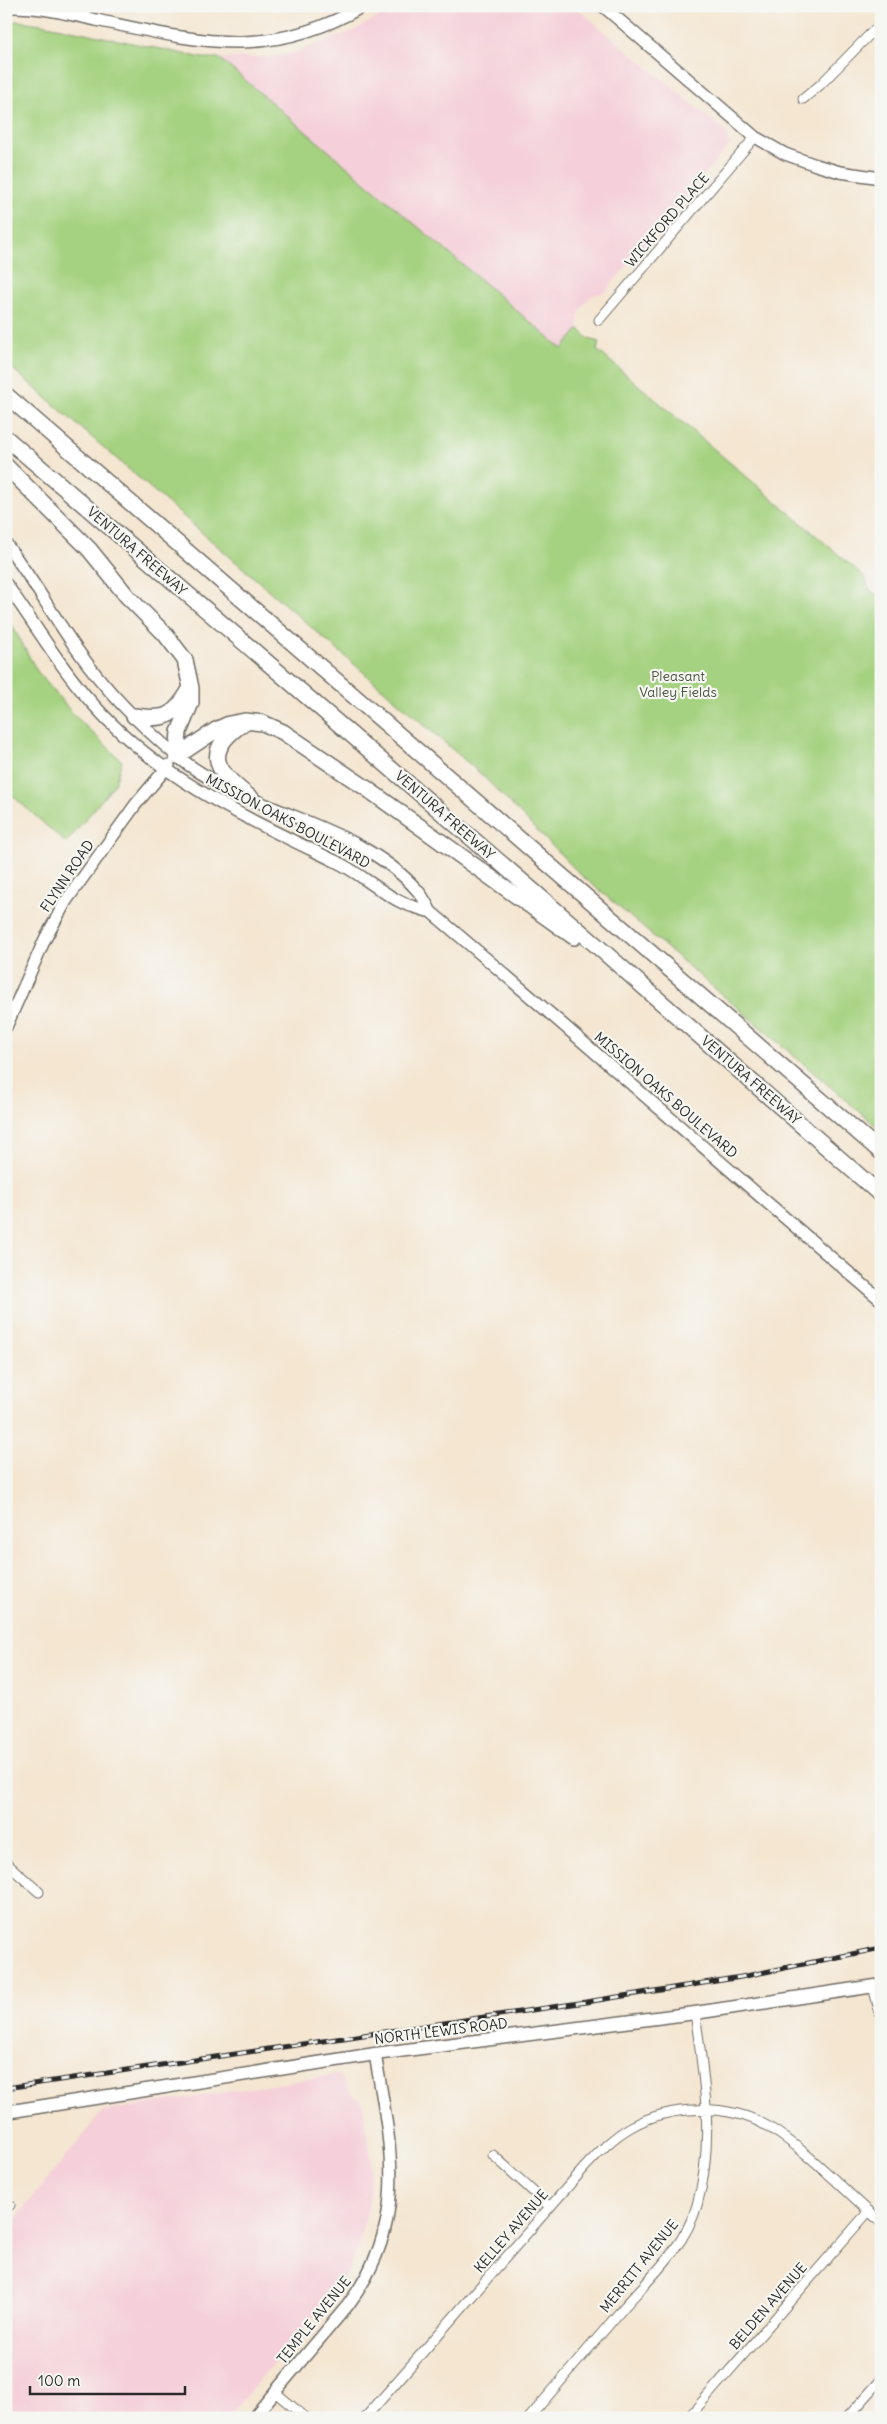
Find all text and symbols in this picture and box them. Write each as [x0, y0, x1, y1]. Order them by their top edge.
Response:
street label: WICKFORD PLACE [621, 169, 713, 271]
street label: VENTURA FREEWAY [83, 503, 191, 599]
park label: Pleasant Valley Fields [639, 667, 717, 701]
street label: VENTURA FREEWAY [391, 767, 499, 863]
street label: MISSION OAKS BOULEVARD [203, 770, 373, 872]
street label: FLYNN ROAD [36, 836, 98, 916]
street label: MISSION OAKS BOULEVARD [591, 1028, 741, 1162]
street label: VENTURA FREEWAY [697, 1032, 805, 1128]
street label: NORTH LEWIS ROAD [373, 2014, 509, 2048]
street label: KELLEY AVENUE [470, 2186, 552, 2276]
street label: MERRITT AVENUE [596, 2216, 682, 2316]
street label: BELDEN AVENUE [725, 2259, 811, 2353]
street label: TEMPLE AVENUE [273, 2273, 355, 2367]
scale bar [30, 2364, 185, 2396]
text: 100 m [38, 2371, 80, 2390]

